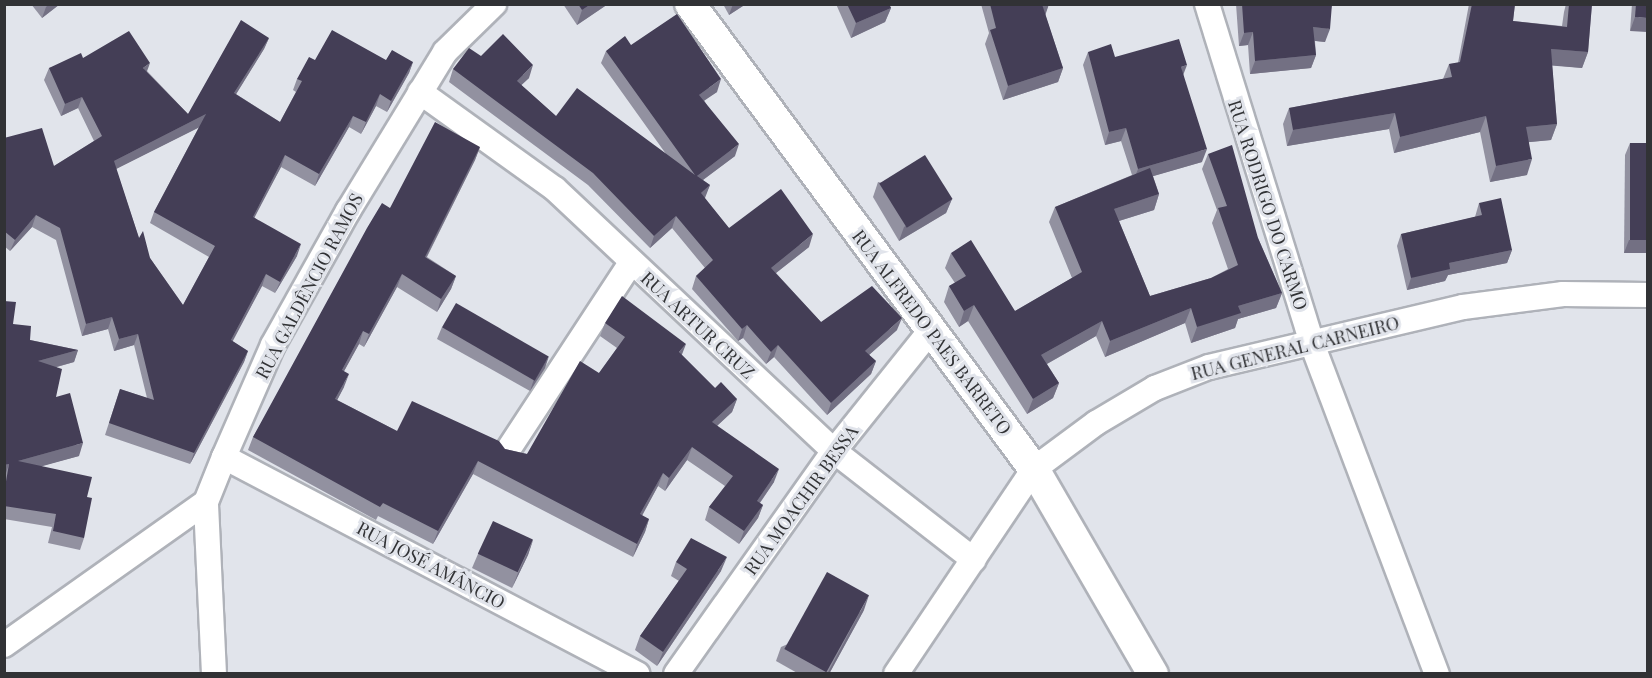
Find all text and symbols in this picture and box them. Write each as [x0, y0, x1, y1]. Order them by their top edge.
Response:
street label: RUA RODRIGO DO CARMO [1224, 97, 1312, 313]
street label: RUA GALDÊNCIO RAMOS [251, 189, 367, 383]
street label: RUA ALFREDO PAES BARRETO [848, 225, 1016, 439]
street label: RUA ARTUR CRUZ [636, 267, 760, 383]
street label: RUA GENERAL CARNEIRO [1189, 312, 1401, 384]
street label: RUA MOACHIR BESSA [739, 421, 863, 579]
street label: RUA JOSÉ AMÂNCIO [353, 517, 509, 613]

